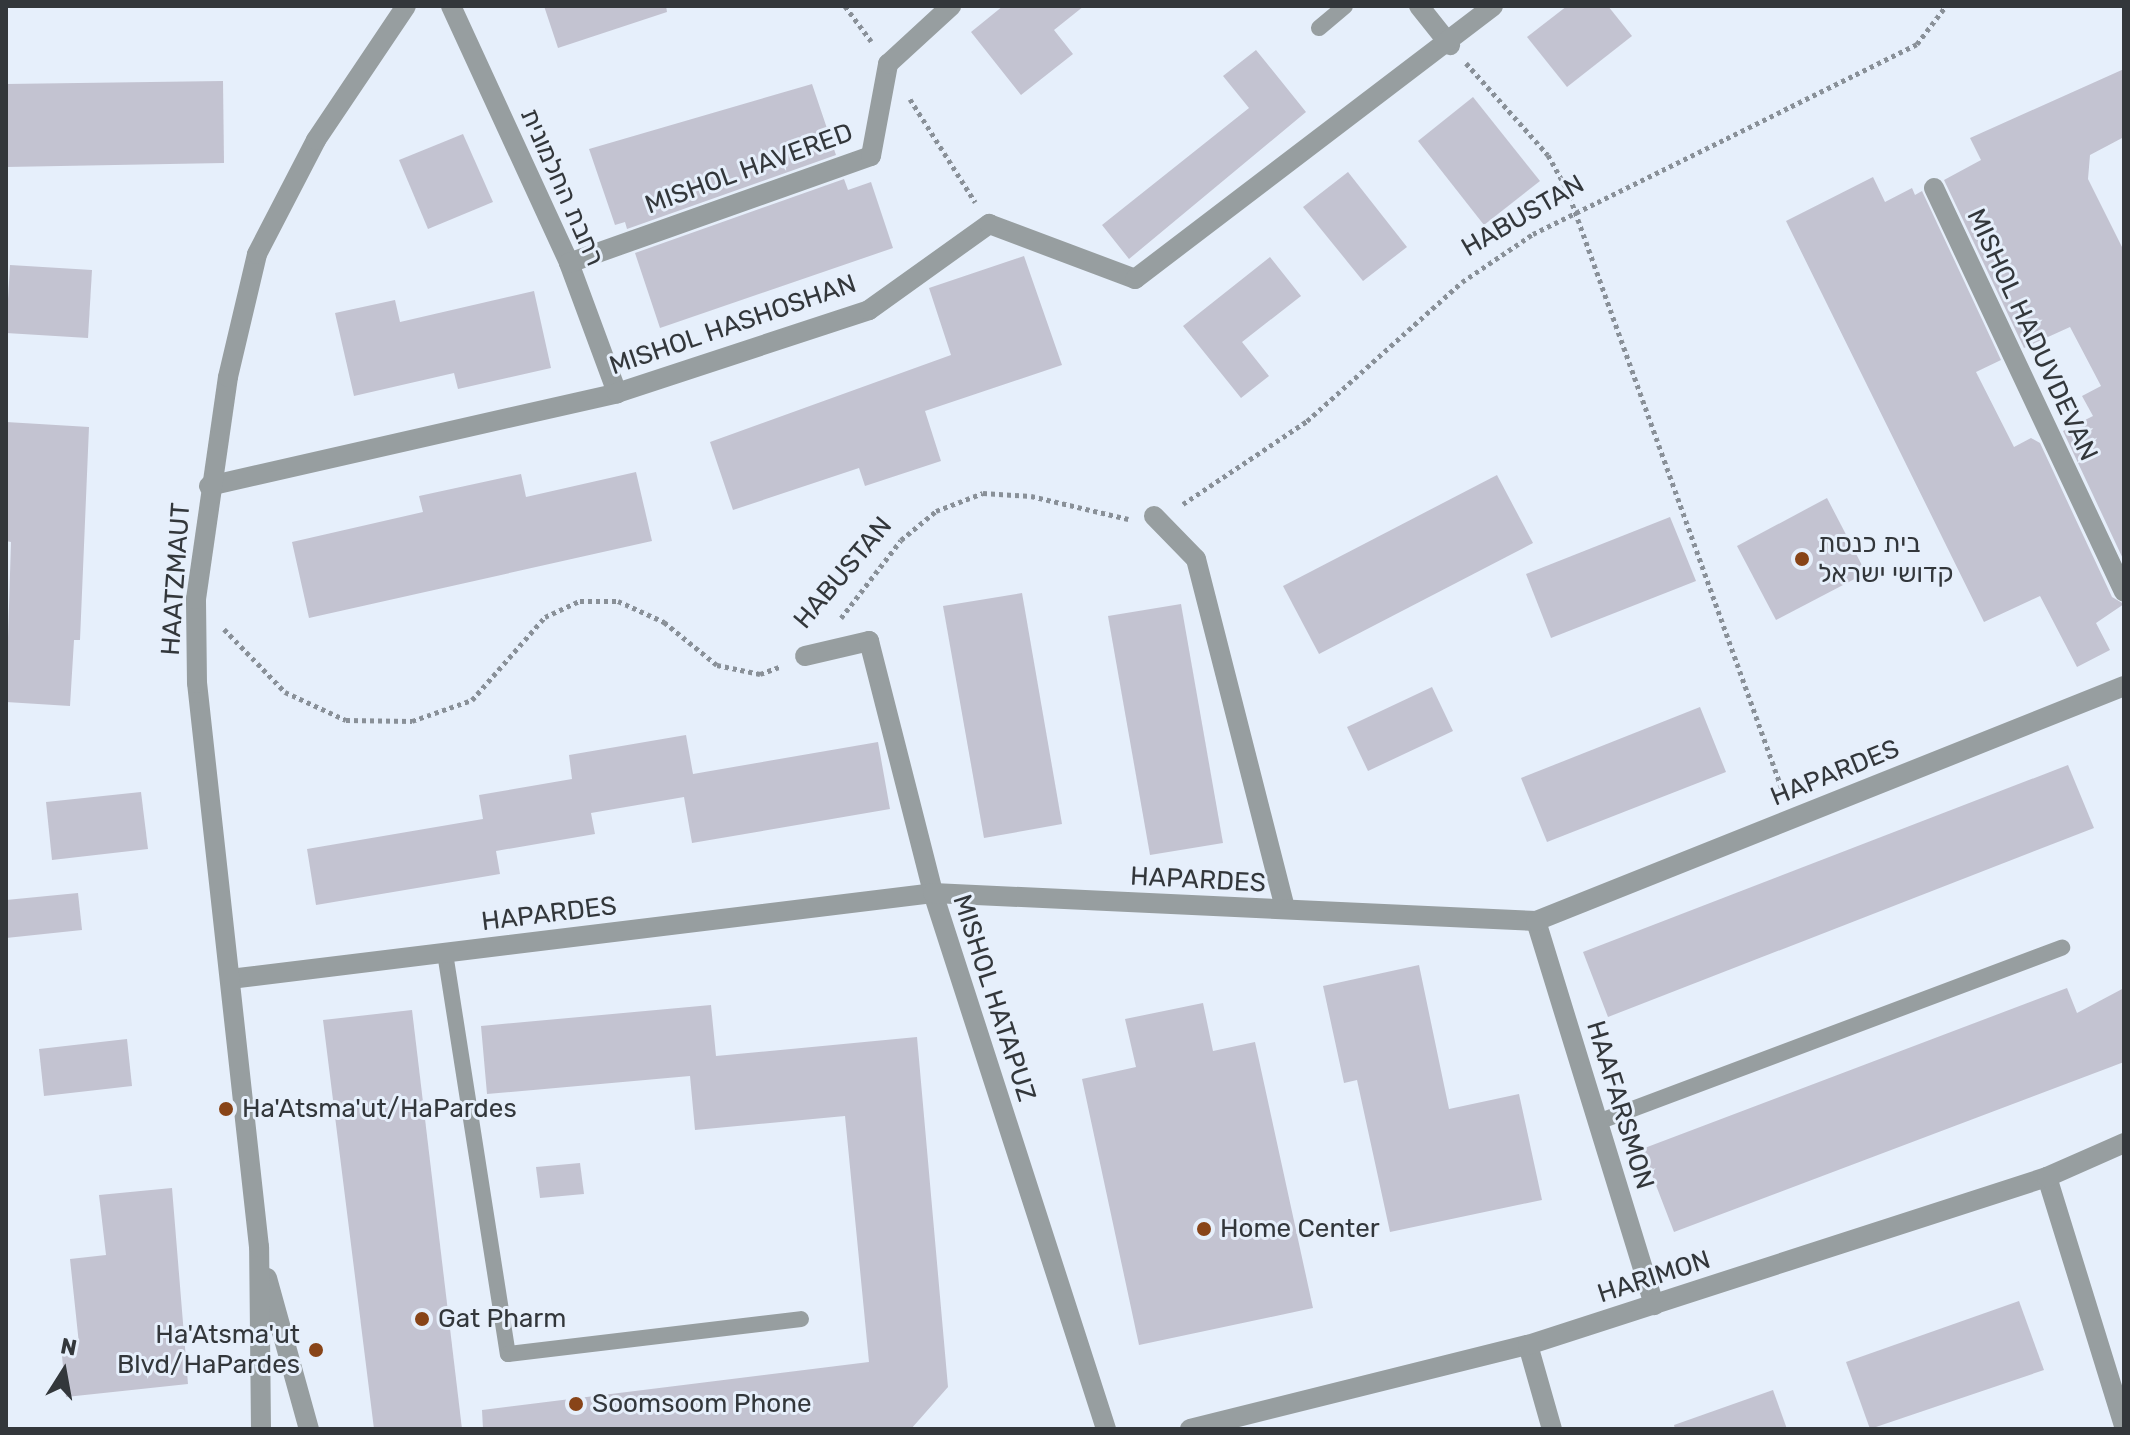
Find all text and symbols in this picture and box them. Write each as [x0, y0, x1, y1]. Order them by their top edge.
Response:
street label: רחבת החלמונית [513, 103, 611, 271]
street label: MISHOL HAVERED [641, 117, 857, 221]
street label: HABUSTAN [1456, 168, 1590, 264]
street label: MISHOL HADUVDEVAN [1960, 204, 2104, 466]
street label: MISHOL HASHOSHAN [605, 268, 861, 382]
street label: HAATZMAUT [155, 502, 197, 656]
street label: HABUSTAN [787, 511, 899, 635]
place label: בית כנסת קדושי ישראל [1818, 528, 1954, 590]
marker: בית כנסת קדושי ישראל [1793, 550, 1811, 568]
street label: HAPARDES [1766, 733, 1904, 813]
street label: HAPARDES [1129, 861, 1267, 899]
street label: HAPARDES [480, 890, 618, 938]
street label: MISHOL HATAPUZ [946, 890, 1042, 1106]
street label: HAAFARSMON [1580, 1017, 1660, 1193]
place label: Ha'Atsma'ut/HaPardes [242, 1093, 517, 1125]
marker: Ha'Atsma'ut/HaPardes [217, 1100, 235, 1118]
place label: Home Center [1220, 1213, 1380, 1245]
marker: Home Center [1195, 1220, 1213, 1238]
street label: HARIMON [1594, 1244, 1714, 1310]
place label: Gat Pharm [438, 1303, 566, 1335]
marker: Gat Pharm [413, 1310, 431, 1328]
place label: Ha'Atsma'ut Blvd/HaPardes [117, 1319, 300, 1380]
north arrow [24, 1331, 104, 1411]
text: N [58, 1332, 79, 1362]
marker: Ha'Atsma'ut Blvd/HaPardes [307, 1341, 325, 1359]
place label: Soomsoom Phone [592, 1388, 811, 1420]
marker: Soomsoom Phone [567, 1395, 585, 1413]

